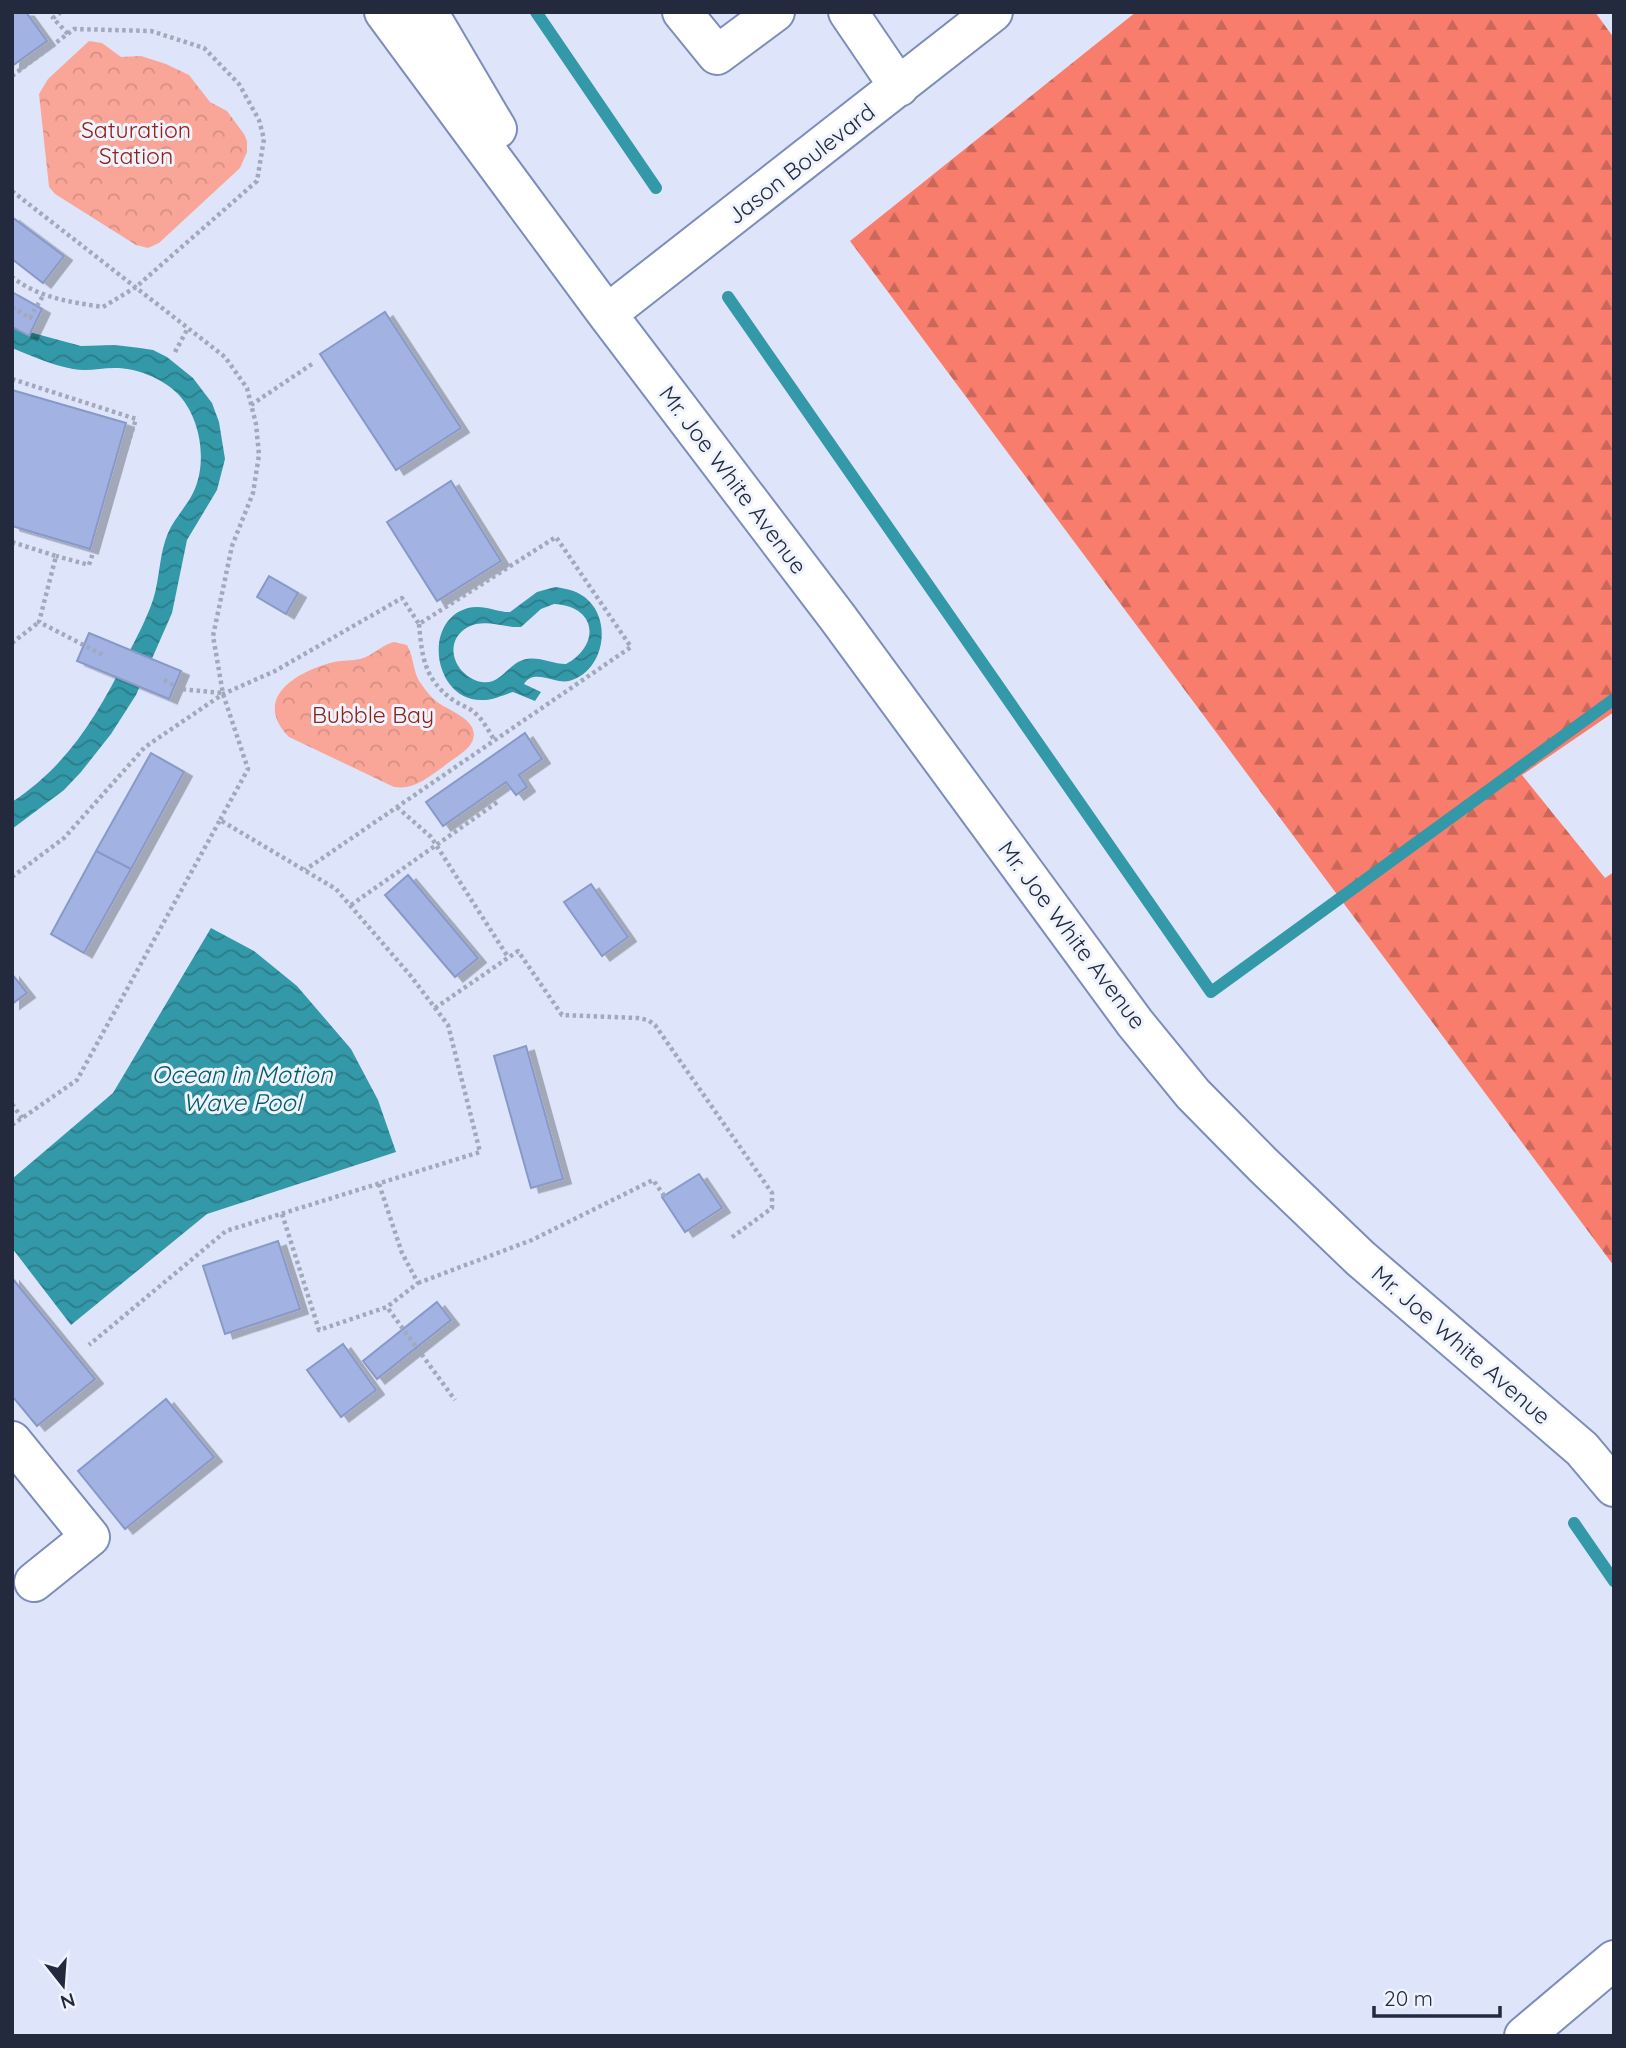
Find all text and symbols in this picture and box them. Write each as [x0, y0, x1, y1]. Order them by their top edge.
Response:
street label: Jason Boulevard [721, 97, 880, 230]
park label: Saturation Station [81, 115, 191, 170]
street label: Mr. Joe White Avenue [653, 380, 814, 579]
park label: Bubble Bay [312, 700, 434, 729]
street label: Mr. Joe White Avenue [992, 835, 1153, 1034]
water label: Ocean in Motion Wave Pool [151, 1059, 334, 1117]
street label: Mr. Joe White Avenue [1366, 1259, 1557, 1430]
north arrow [28, 1950, 98, 2020]
scale bar [1374, 1974, 1500, 2018]
text: 20 m [1384, 1985, 1433, 2011]
text: N [58, 1988, 78, 2015]

